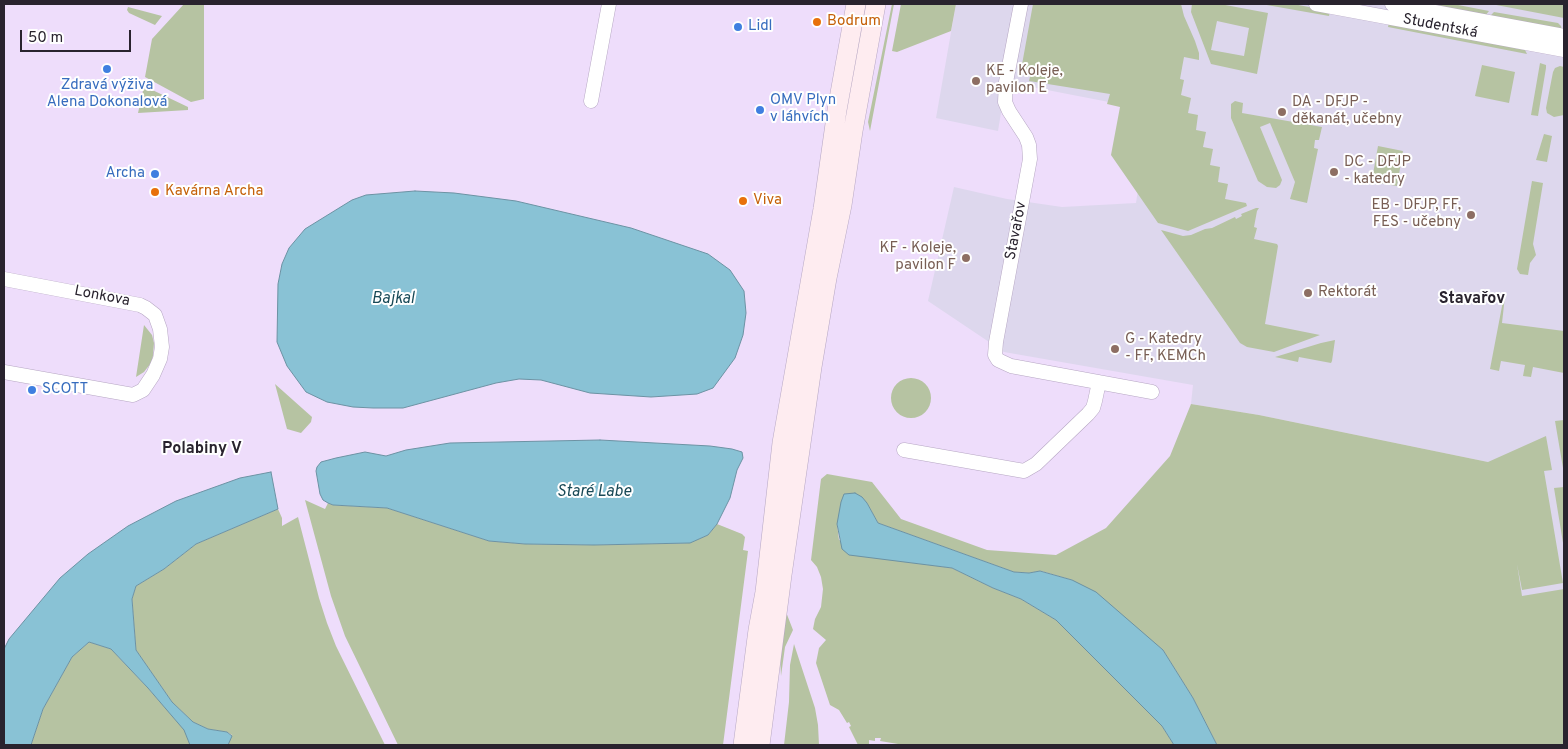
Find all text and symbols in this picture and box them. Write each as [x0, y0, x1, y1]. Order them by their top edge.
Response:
street label: Studentská [1401, 11, 1479, 43]
place label: Bodrum [827, 13, 881, 31]
marker: Bodrum [811, 16, 823, 28]
place label: Lidl [748, 18, 773, 36]
scale bar [22, 20, 134, 52]
marker: Lidl [732, 21, 744, 33]
text: 50 m [28, 29, 63, 48]
marker: Zdravá výživa Alena Dokonalová [101, 63, 113, 75]
place label: KE - Koleje, pavilon E [986, 63, 1063, 98]
marker: KE - Koleje, pavilon E [970, 75, 982, 87]
place label: Zdravá výživa Alena Dokonalová [47, 77, 167, 112]
place label: OMV Plyn v láhvích [770, 92, 836, 127]
place label: DA - DFJP - děkanát, učebny [1292, 94, 1402, 129]
marker: OMV Plyn v láhvích [754, 104, 766, 116]
marker: DA - DFJP - děkanát, učebny [1276, 106, 1288, 118]
place label: DC - DFJP - katedry [1344, 154, 1411, 189]
place label: Archa [105, 165, 145, 183]
marker: DC - DFJP - katedry [1328, 166, 1340, 178]
marker: Archa [149, 168, 161, 180]
place label: Kavárna Archa [165, 183, 263, 201]
marker: Kavárna Archa [149, 186, 161, 198]
place label: Viva [753, 192, 782, 210]
marker: Viva [737, 195, 749, 207]
place label: EB - DFJP, FF, FES - učebny [1371, 197, 1461, 232]
street label: Stavařov [1003, 200, 1031, 262]
marker: EB - DFJP, FF, FES - učebny [1465, 209, 1477, 221]
place label: KF - Koleje, pavilon F [880, 240, 956, 275]
marker: KF - Koleje, pavilon F [960, 252, 972, 264]
street label: Lonkova [73, 283, 131, 311]
place label: Rektorát [1318, 284, 1377, 302]
marker: Rektorát [1302, 287, 1314, 299]
water label: Bajkal [372, 290, 414, 310]
district label: Stavařov [1439, 290, 1505, 310]
place label: G - Katedry - FF, KEMCh [1125, 331, 1206, 366]
marker: G - Katedry - FF, KEMCh [1109, 343, 1121, 355]
place label: SCOTT [42, 381, 88, 399]
marker: SCOTT [26, 384, 38, 396]
district label: Polabiny V [162, 440, 242, 460]
water label: Staré Labe [557, 483, 631, 503]

